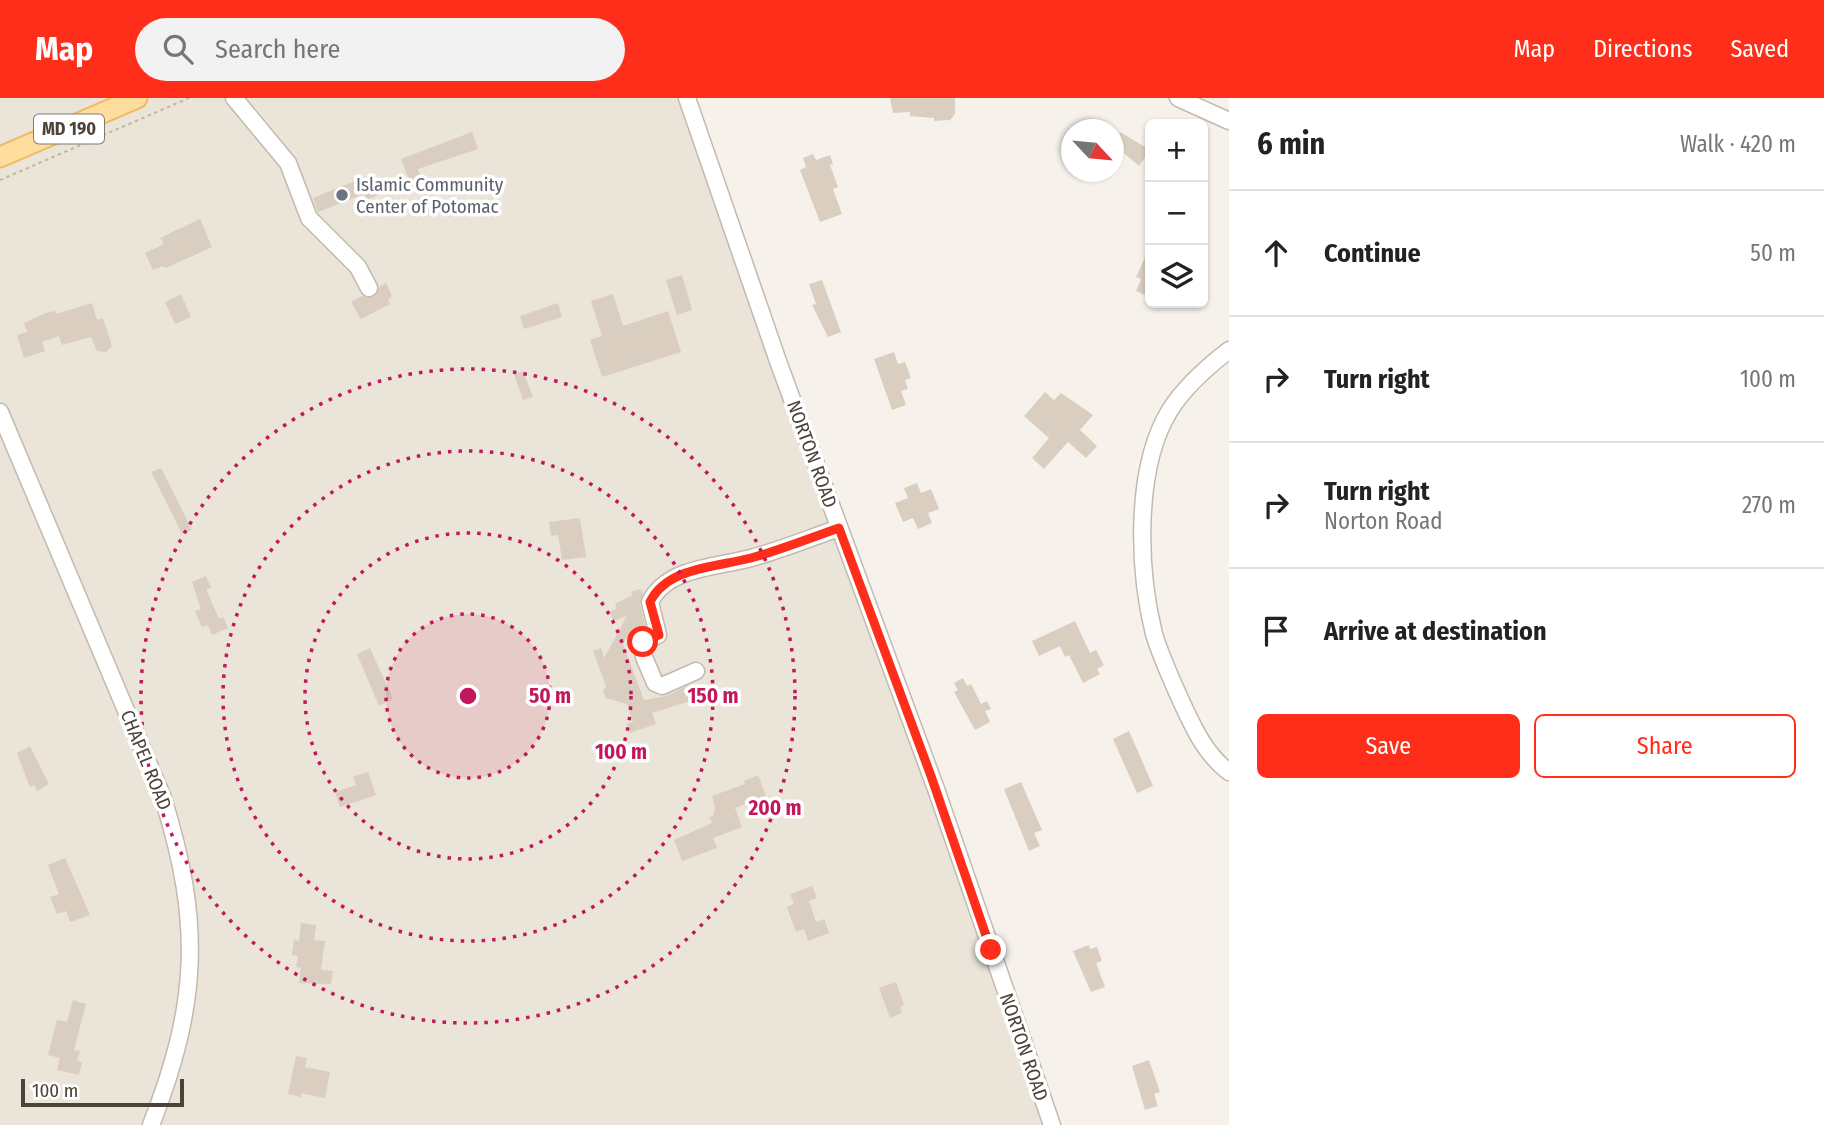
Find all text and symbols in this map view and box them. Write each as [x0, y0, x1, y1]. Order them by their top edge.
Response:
search box [135, 18, 625, 81]
text: Map [35, 29, 93, 69]
icon: search [159, 30, 197, 68]
text: Search here [215, 34, 340, 65]
text: Map [1514, 35, 1555, 63]
text: Directions [1593, 35, 1692, 63]
text: Saved [1730, 35, 1789, 63]
road number: MD 190 [34, 114, 104, 144]
north arrow [1061, 119, 1124, 182]
map controls [1145, 119, 1208, 308]
button: + [1145, 119, 1208, 182]
text: 6 min [1257, 126, 1325, 162]
text: Walk · 420 m [1680, 130, 1796, 158]
place label: Islamic Community Center of Potomac [356, 173, 504, 218]
button: − [1145, 182, 1208, 245]
marker: Islamic Community Center of Potomac [334, 187, 350, 203]
icon: ahead [1257, 234, 1295, 272]
text: Continue [1324, 238, 1421, 269]
text: 50 m [1750, 239, 1796, 267]
button: layers [1145, 245, 1208, 308]
icon: right [1257, 360, 1295, 398]
text: Turn right [1324, 364, 1430, 395]
text: 100 m [1740, 365, 1796, 393]
street label: NORTON ROAD [782, 397, 842, 511]
text: Turn right [1324, 476, 1430, 507]
icon: right [1257, 486, 1295, 524]
text: 270 m [1742, 491, 1796, 519]
text: Norton Road [1324, 507, 1443, 535]
icon: arrive [1257, 612, 1295, 650]
text: Arrive at destination [1324, 616, 1547, 647]
route start [627, 626, 658, 657]
text: 50 m [529, 683, 571, 709]
text: 150 m [687, 683, 739, 709]
centre of rings [456, 684, 480, 708]
street label: CHAPEL ROAD [116, 707, 176, 813]
button: Save [1257, 714, 1520, 778]
button: Share [1534, 714, 1796, 778]
text: 100 m [595, 739, 647, 765]
text: 200 m [747, 795, 802, 821]
route end [975, 934, 1006, 965]
street label: NORTON ROAD [995, 990, 1053, 1104]
scale bar [21, 1076, 184, 1108]
text: 100 m [32, 1079, 78, 1102]

